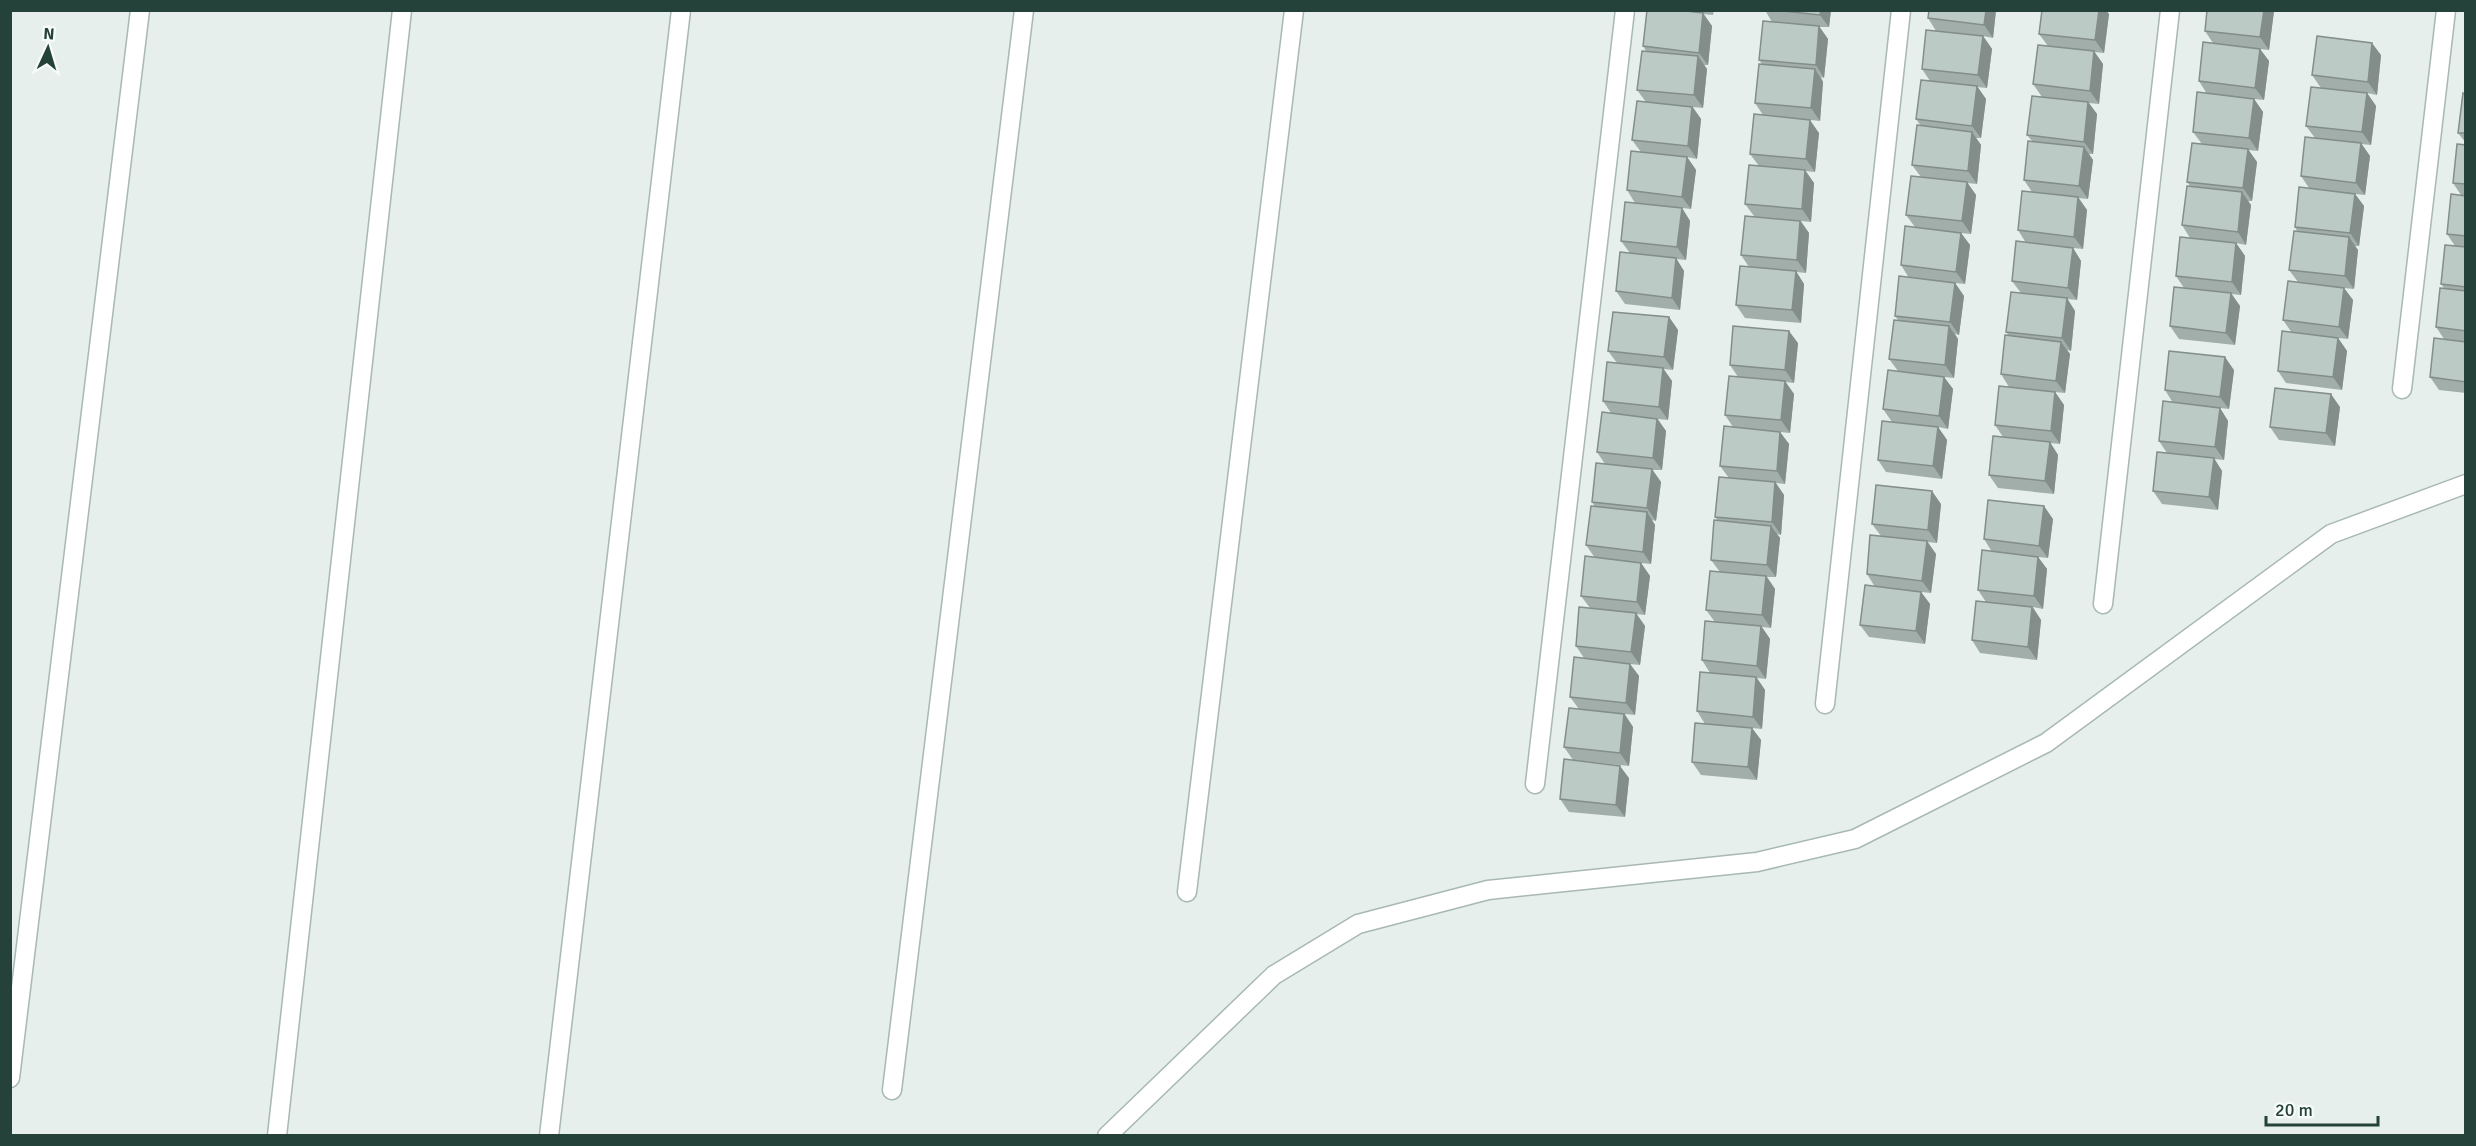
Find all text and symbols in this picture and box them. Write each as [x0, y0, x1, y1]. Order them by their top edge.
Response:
north arrow [18, 18, 78, 78]
text: N [43, 24, 55, 44]
scale bar [2266, 1089, 2378, 1127]
text: 20 m [2275, 1099, 2313, 1121]

